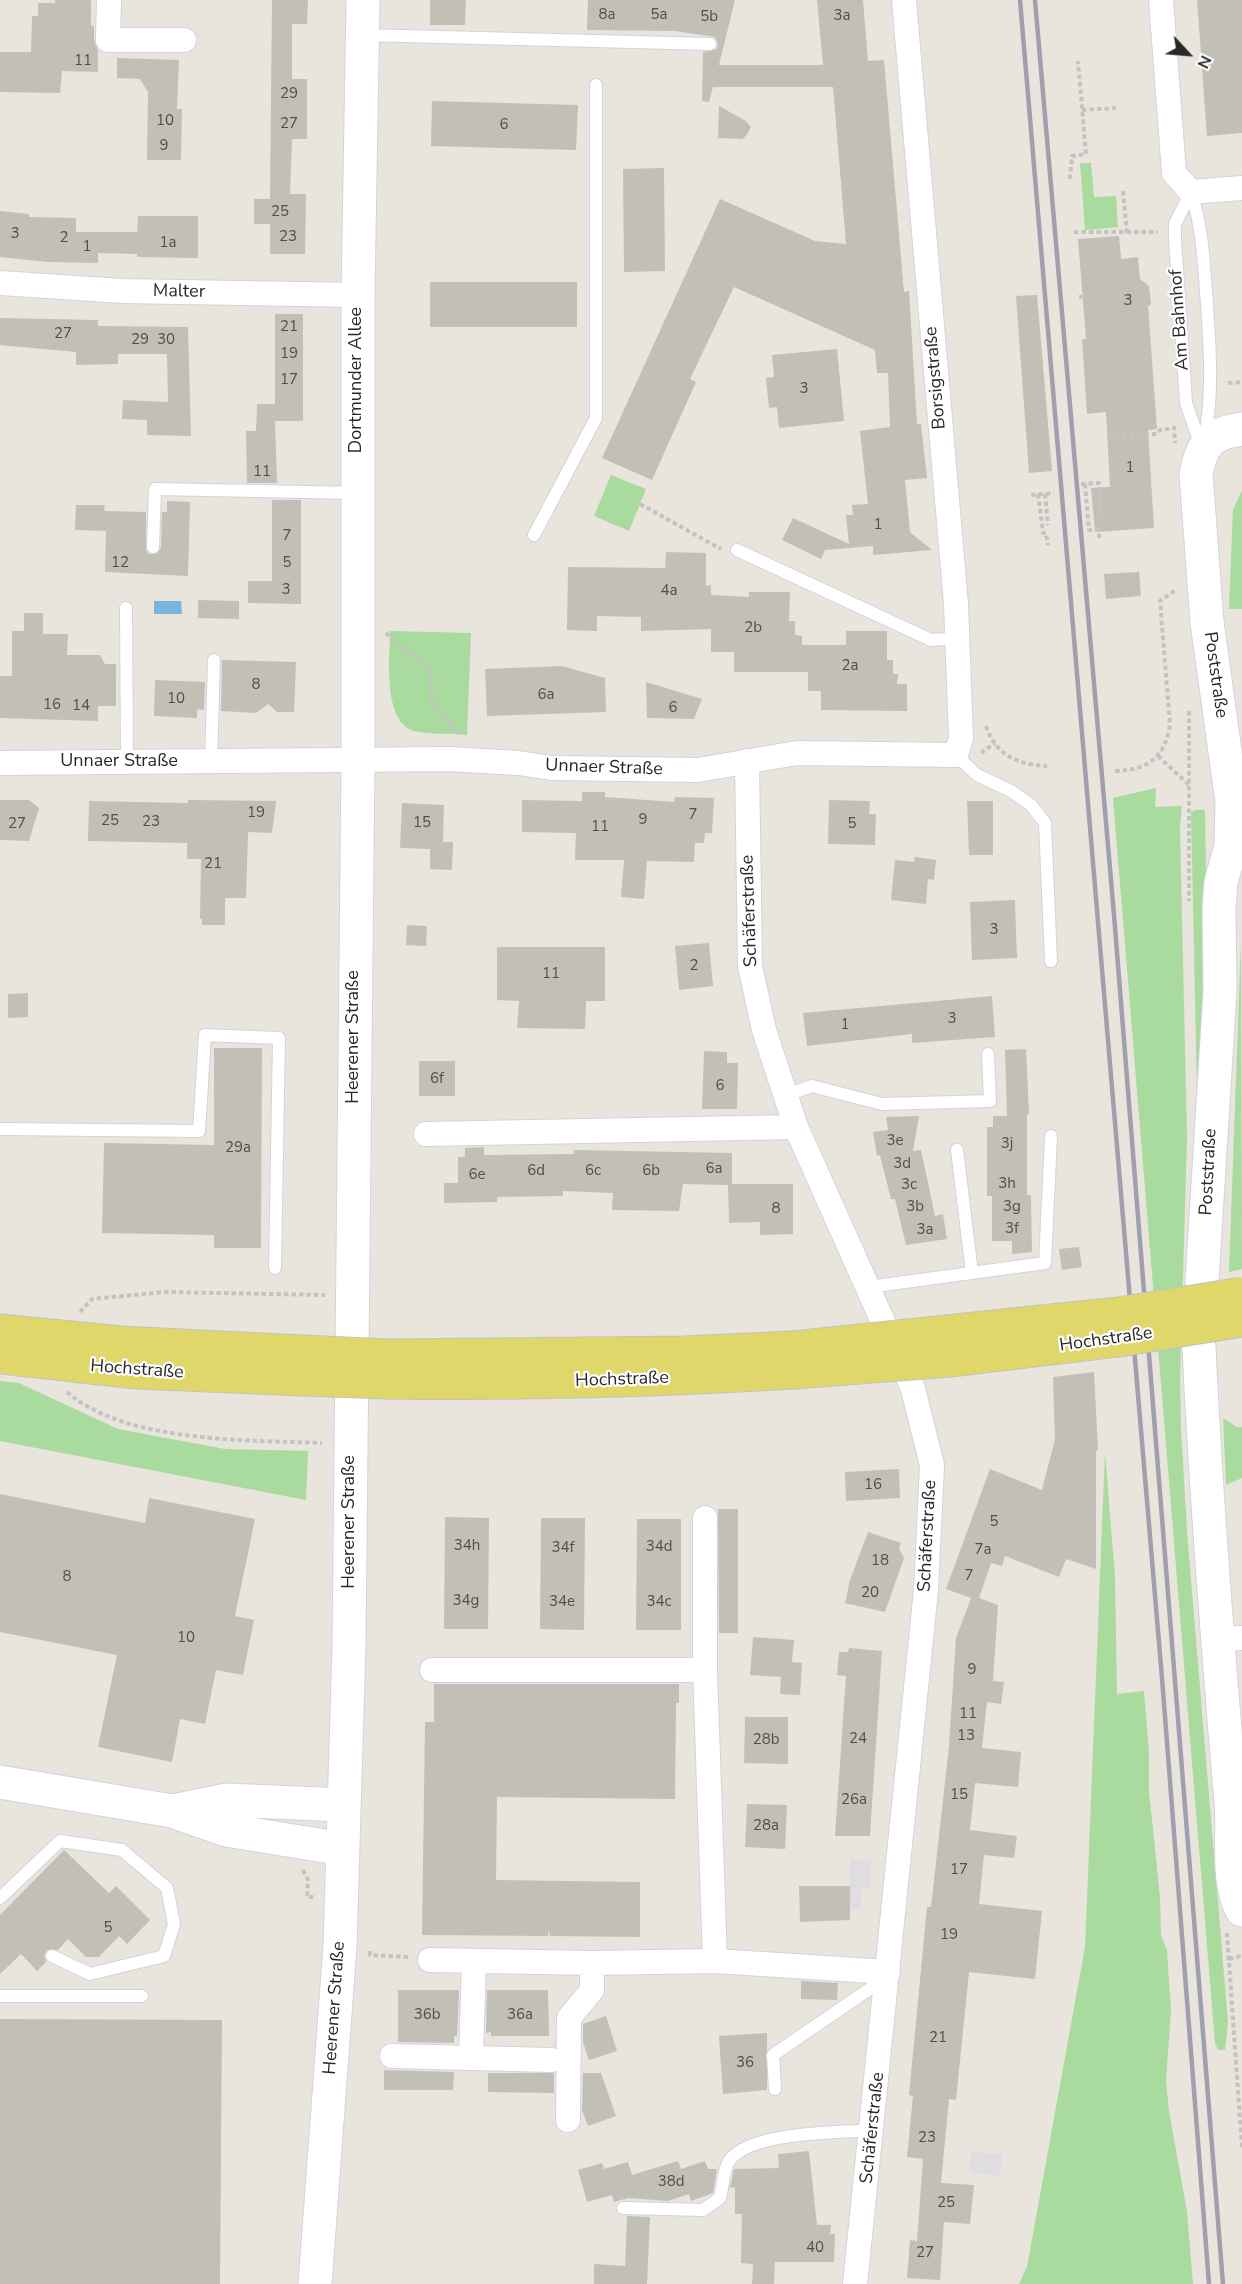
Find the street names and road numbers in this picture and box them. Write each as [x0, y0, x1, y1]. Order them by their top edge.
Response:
street label: Am Bahnhof [1166, 269, 1194, 371]
street label: Malter [153, 281, 205, 303]
street label: Dortmunder Allee [346, 307, 368, 453]
street label: Borsigstraße [921, 326, 951, 430]
street label: Poststraße [1198, 630, 1232, 720]
street label: Unnaer Straße [60, 751, 178, 773]
street label: Unnaer Straße [545, 755, 663, 781]
street label: Schäferstraße [737, 855, 763, 967]
street label: Heerener Straße [343, 970, 365, 1104]
street label: Poststraße [1196, 1128, 1222, 1216]
street label: Hochstraße [1058, 1323, 1154, 1357]
street label: Hochstraße [90, 1356, 184, 1384]
street label: Hochstraße [575, 1368, 669, 1392]
street label: Heerener Straße [339, 1455, 361, 1589]
street label: Schäferstraße [914, 1479, 942, 1593]
street label: Heerener Straße [320, 1941, 350, 2075]
street label: Schäferstraße [856, 2071, 890, 2185]

